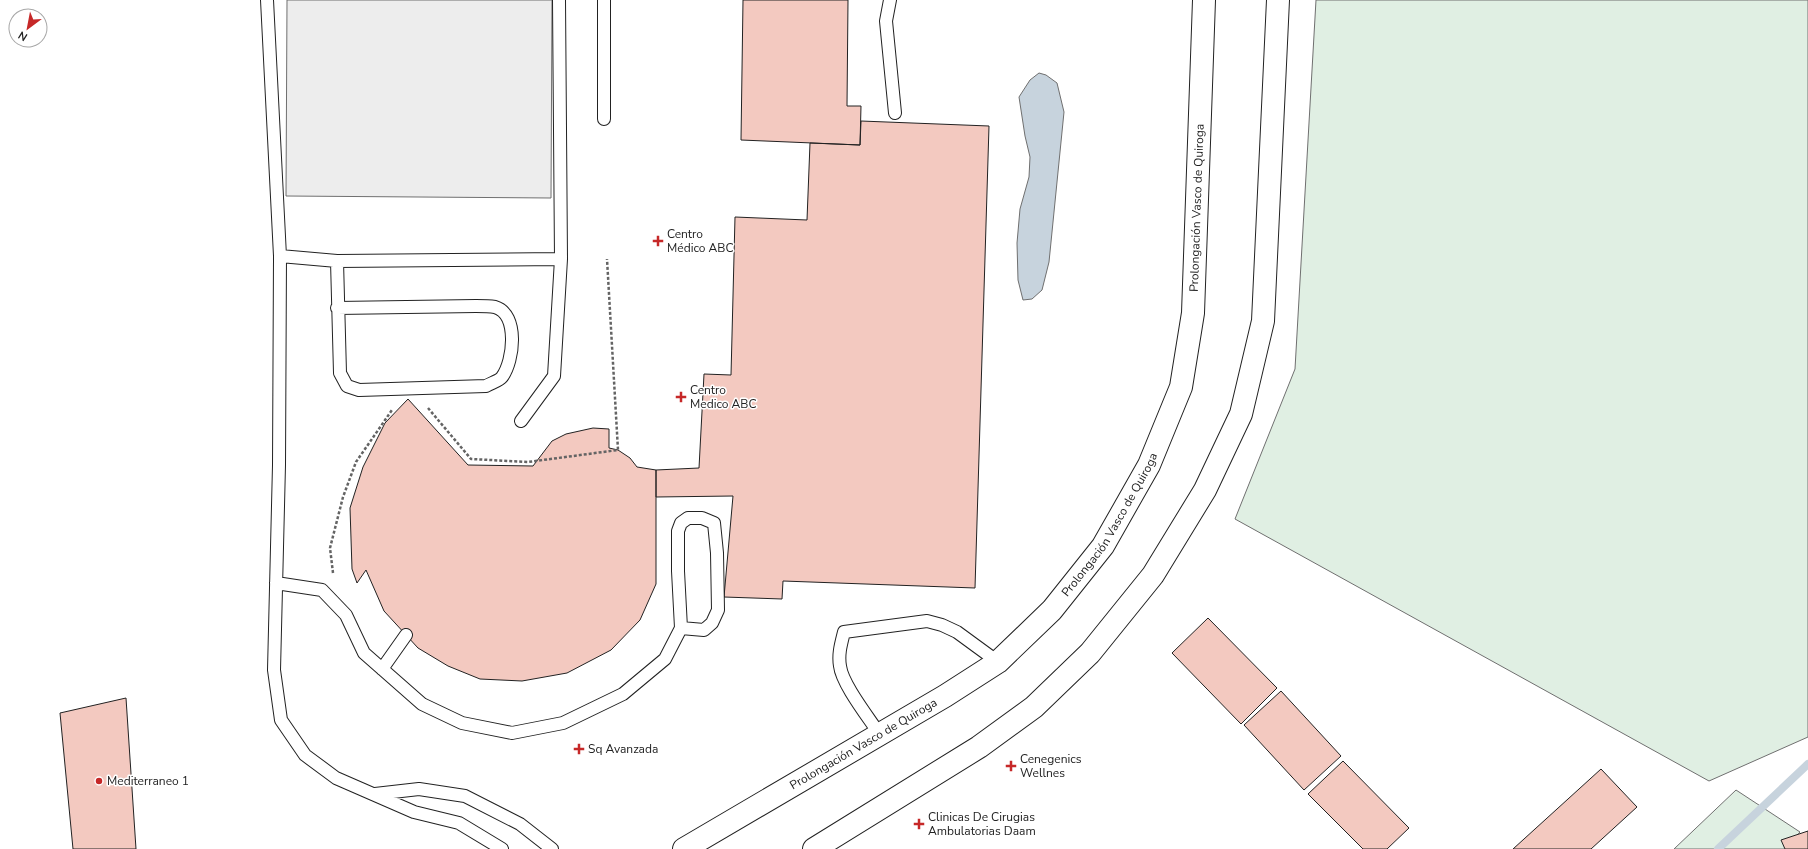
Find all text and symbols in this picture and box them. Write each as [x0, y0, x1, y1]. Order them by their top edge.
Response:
north arrow [8, 8, 48, 48]
text: N [15, 28, 30, 45]
street label: Prolongación Vasco de Quiroga [1186, 123, 1208, 292]
place label: Centro Médico ABC [667, 226, 734, 256]
marker: Centro Médico ABC [652, 235, 664, 247]
place label: Centro Medico ABC [690, 382, 757, 412]
marker: Centro Medico ABC [675, 391, 687, 403]
street label: Prolongación Vasco de Quiroga [1058, 450, 1161, 600]
street label: Prolongación Vasco de Quiroga [787, 694, 940, 793]
place label: Sq Avanzada [588, 741, 658, 757]
marker: Sq Avanzada [573, 743, 585, 755]
place label: Cenegenics Wellnes [1020, 751, 1082, 781]
marker: Cenegenics Wellnes [1005, 760, 1017, 772]
place label: Mediterraneo 1 [107, 773, 189, 789]
marker: Mediterraneo 1 [94, 776, 104, 786]
place label: Clinicas De Cirugias Ambulatorias Daam [928, 809, 1036, 839]
marker: Clinicas De Cirugias Ambulatorias Daam [913, 818, 925, 830]

